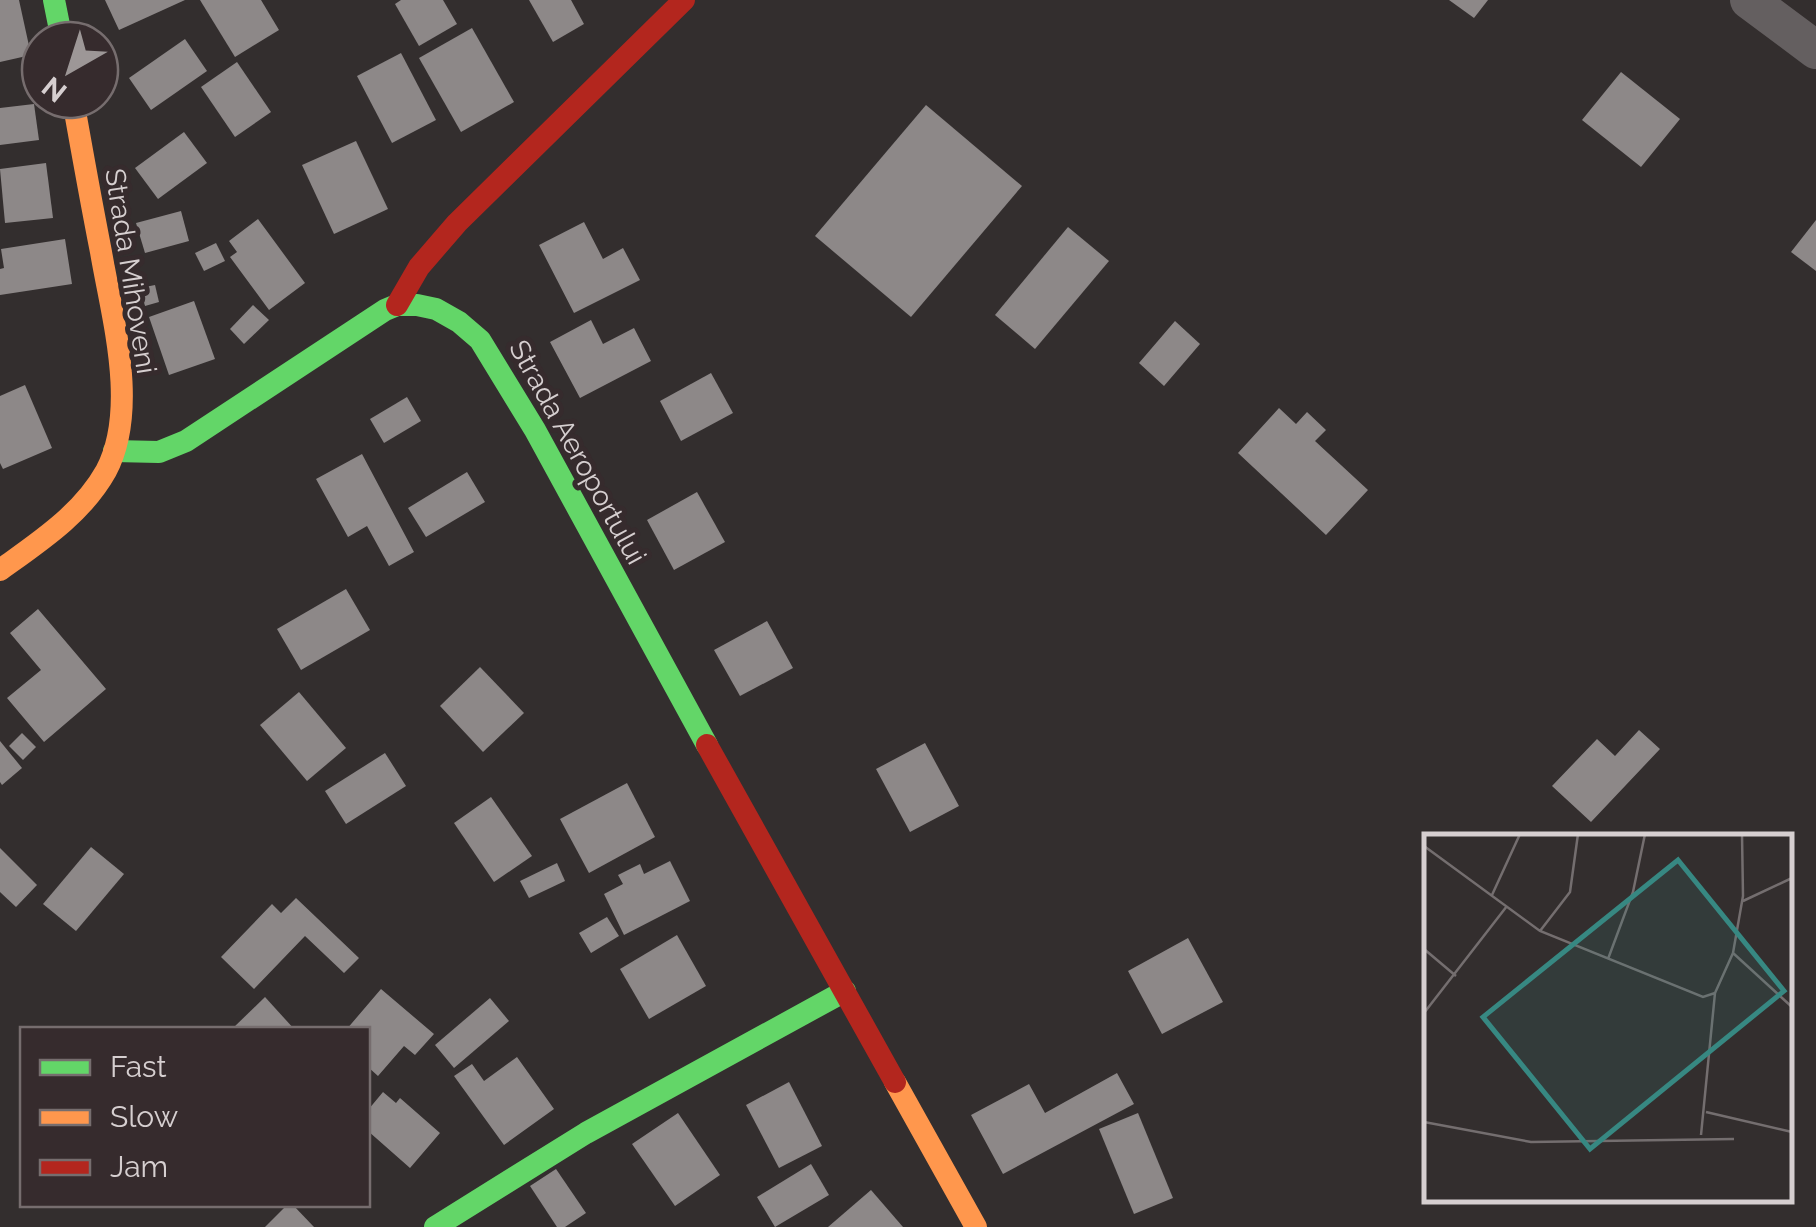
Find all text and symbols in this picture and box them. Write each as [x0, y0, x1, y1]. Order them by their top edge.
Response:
north arrow [20, 20, 120, 120]
text: N [36, 69, 73, 109]
street label: Strada Mihoveni [98, 166, 163, 376]
street label: Strada Aeroportului [502, 334, 653, 570]
inset map [1424, 834, 1791, 1202]
legend [20, 1027, 370, 1207]
text: Fast [110, 1049, 167, 1084]
text: Slow [110, 1099, 178, 1134]
text: Jam [110, 1149, 168, 1184]

